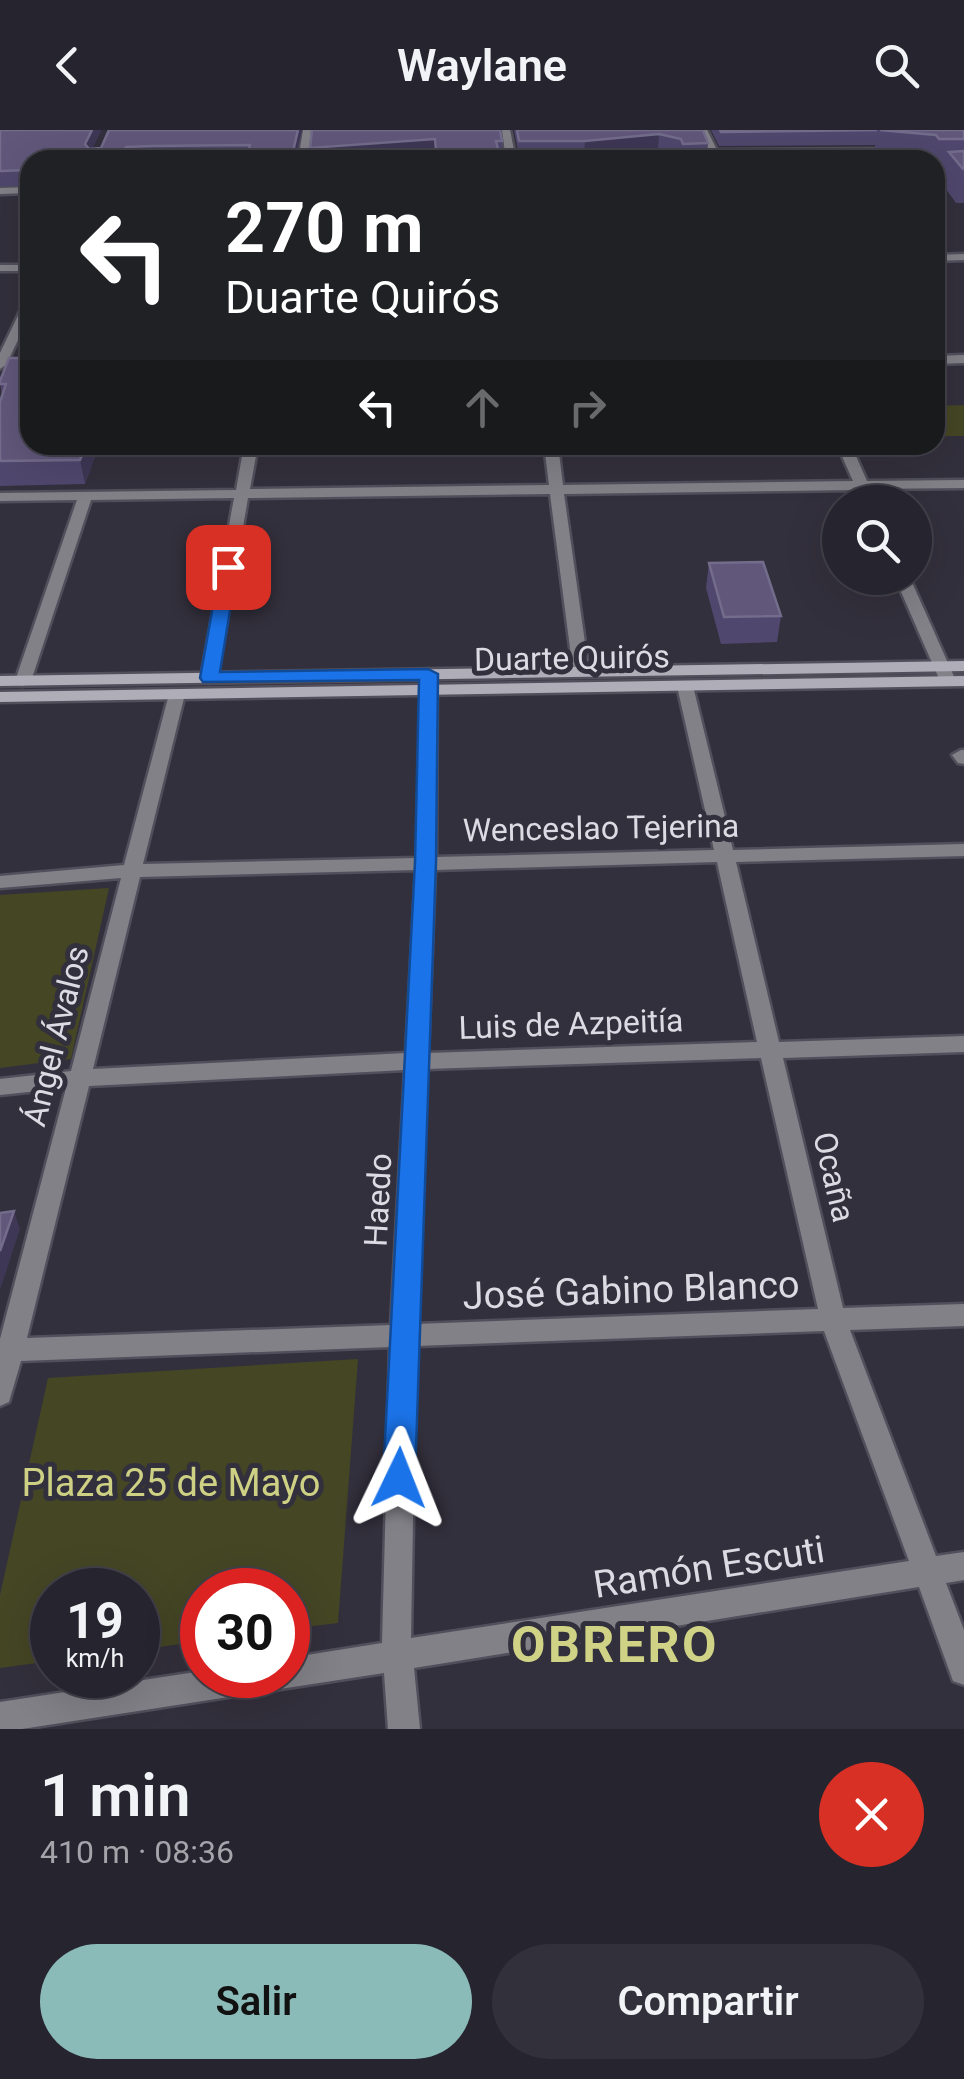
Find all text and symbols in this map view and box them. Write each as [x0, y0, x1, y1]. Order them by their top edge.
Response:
icon: back [40, 38, 95, 93]
icon: search [869, 38, 924, 93]
text: Waylane [397, 39, 567, 92]
text: 270 m [225, 187, 424, 269]
icon: left [60, 190, 190, 320]
text: Duarte Quirós [225, 271, 500, 324]
icon: left [350, 380, 405, 435]
icon: ahead [455, 380, 510, 435]
icon: right [560, 380, 615, 435]
map controls [822, 485, 932, 595]
button: search [822, 485, 932, 595]
pin [186, 525, 271, 610]
icon: arrive [201, 540, 256, 595]
street label: Duarte Quirós [474, 637, 670, 679]
street label: Wenceslao Tejerina [463, 807, 739, 849]
street label: Ángel Ávalos [15, 942, 97, 1130]
street label: Luis de Azpeitía [458, 1001, 684, 1047]
street label: Ocaña [805, 1128, 863, 1226]
street label: Haedo [357, 1152, 399, 1248]
street label: José Gabino Blanco [462, 1262, 800, 1318]
position arrow [347, 1426, 451, 1530]
park label: Plaza 25 de Mayo [22, 1461, 320, 1505]
street label: Ramón Escuti [590, 1527, 828, 1607]
speed limit sign: 30 [180, 1568, 310, 1698]
text: 19 [66, 1592, 124, 1650]
district label: OBRERO [511, 1616, 719, 1674]
text: km/h [66, 1644, 124, 1673]
text: 1 min [40, 1760, 190, 1831]
button: close [819, 1762, 924, 1867]
text: 410 m · 08:36 [40, 1833, 234, 1871]
button: Salir [40, 1944, 472, 2059]
button: Compartir [492, 1944, 924, 2059]

